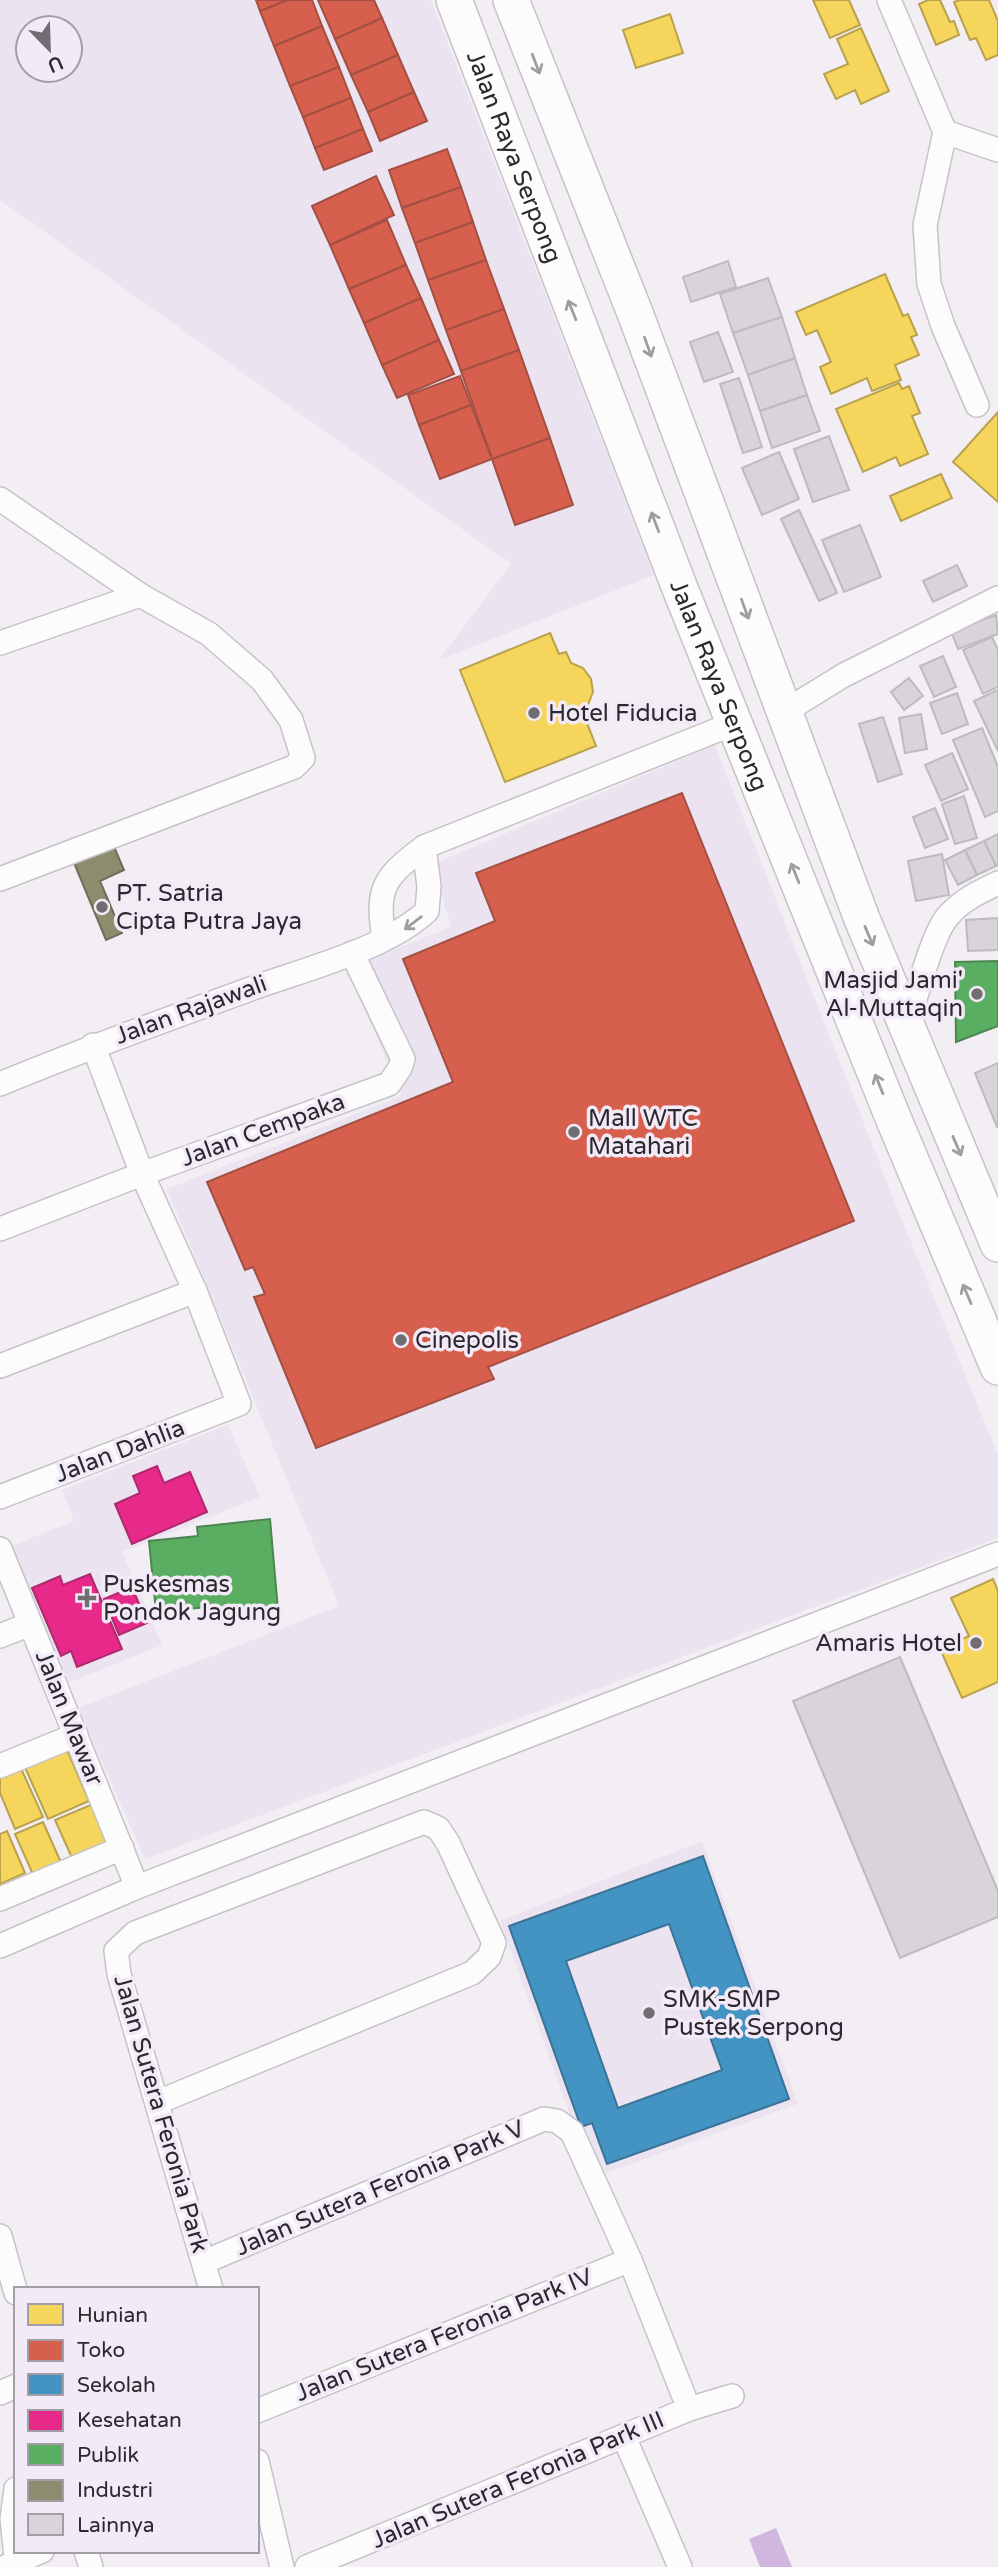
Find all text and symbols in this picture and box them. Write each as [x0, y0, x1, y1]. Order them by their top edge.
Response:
north arrow [14, 14, 84, 84]
street label: Jalan Raya Serpong [460, 47, 568, 267]
text: U [44, 51, 66, 77]
one-way arrow [531, 52, 544, 74]
one-way arrow [565, 300, 578, 322]
one-way arrow [643, 336, 655, 358]
one-way arrow [648, 512, 661, 534]
street label: Jalan Raya Serpong [664, 576, 775, 795]
one-way arrow [740, 597, 753, 619]
place label: Hotel Fiducia [548, 699, 697, 728]
marker: Hotel Fiducia [526, 705, 542, 721]
one-way arrow [787, 862, 800, 884]
place label: PT. Satria Cipta Putra Jaya [116, 879, 302, 936]
marker: PT. Satria Cipta Putra Jaya [94, 899, 110, 915]
one-way arrow [404, 915, 423, 930]
one-way arrow [864, 925, 877, 946]
place label: Masjid Jami' Al-Muttaqin [823, 966, 963, 1023]
street label: Jalan Rajawali [111, 969, 271, 1051]
marker: Masjid Jami' Al-Muttaqin [969, 986, 985, 1002]
one-way arrow [872, 1073, 885, 1095]
street label: Jalan Cempaka [177, 1087, 349, 1173]
place label: Mall WTC Matahari [588, 1104, 698, 1161]
marker: Mall WTC Matahari [566, 1124, 582, 1140]
one-way arrow [951, 1135, 964, 1156]
one-way arrow [960, 1283, 973, 1305]
place label: Cinepolis [415, 1326, 519, 1355]
marker: Cinepolis [393, 1332, 409, 1348]
street label: Jalan Dahlia [51, 1413, 189, 1489]
place label: Puskesmas Pondok Jagung [103, 1570, 281, 1627]
marker: Puskesmas Pondok Jagung [77, 1588, 97, 1608]
place label: Amaris Hotel [815, 1629, 962, 1658]
marker: Amaris Hotel [968, 1635, 984, 1651]
street label: Jalan Mawar [29, 1646, 110, 1790]
street label: Jalan Sutera Feronia Park [107, 1972, 215, 2256]
place label: SMK-SMP Pustek Serpong [663, 1985, 844, 2042]
marker: SMK-SMP Pustek Serpong [641, 2005, 657, 2021]
street label: Jalan Sutera Feronia Park V [231, 2114, 529, 2262]
street label: Jalan Sutera Feronia Park IV [291, 2262, 597, 2408]
legend [14, 2287, 259, 2553]
text: Hunian [77, 2303, 148, 2328]
text: Toko [77, 2338, 125, 2363]
text: Sekolah [77, 2373, 156, 2398]
street label: Jalan Sutera Feronia Park III [368, 2405, 668, 2555]
text: Kesehatan [77, 2408, 182, 2433]
text: Publik [77, 2443, 139, 2468]
text: Industri [77, 2478, 153, 2503]
text: Lainnya [77, 2513, 154, 2538]

